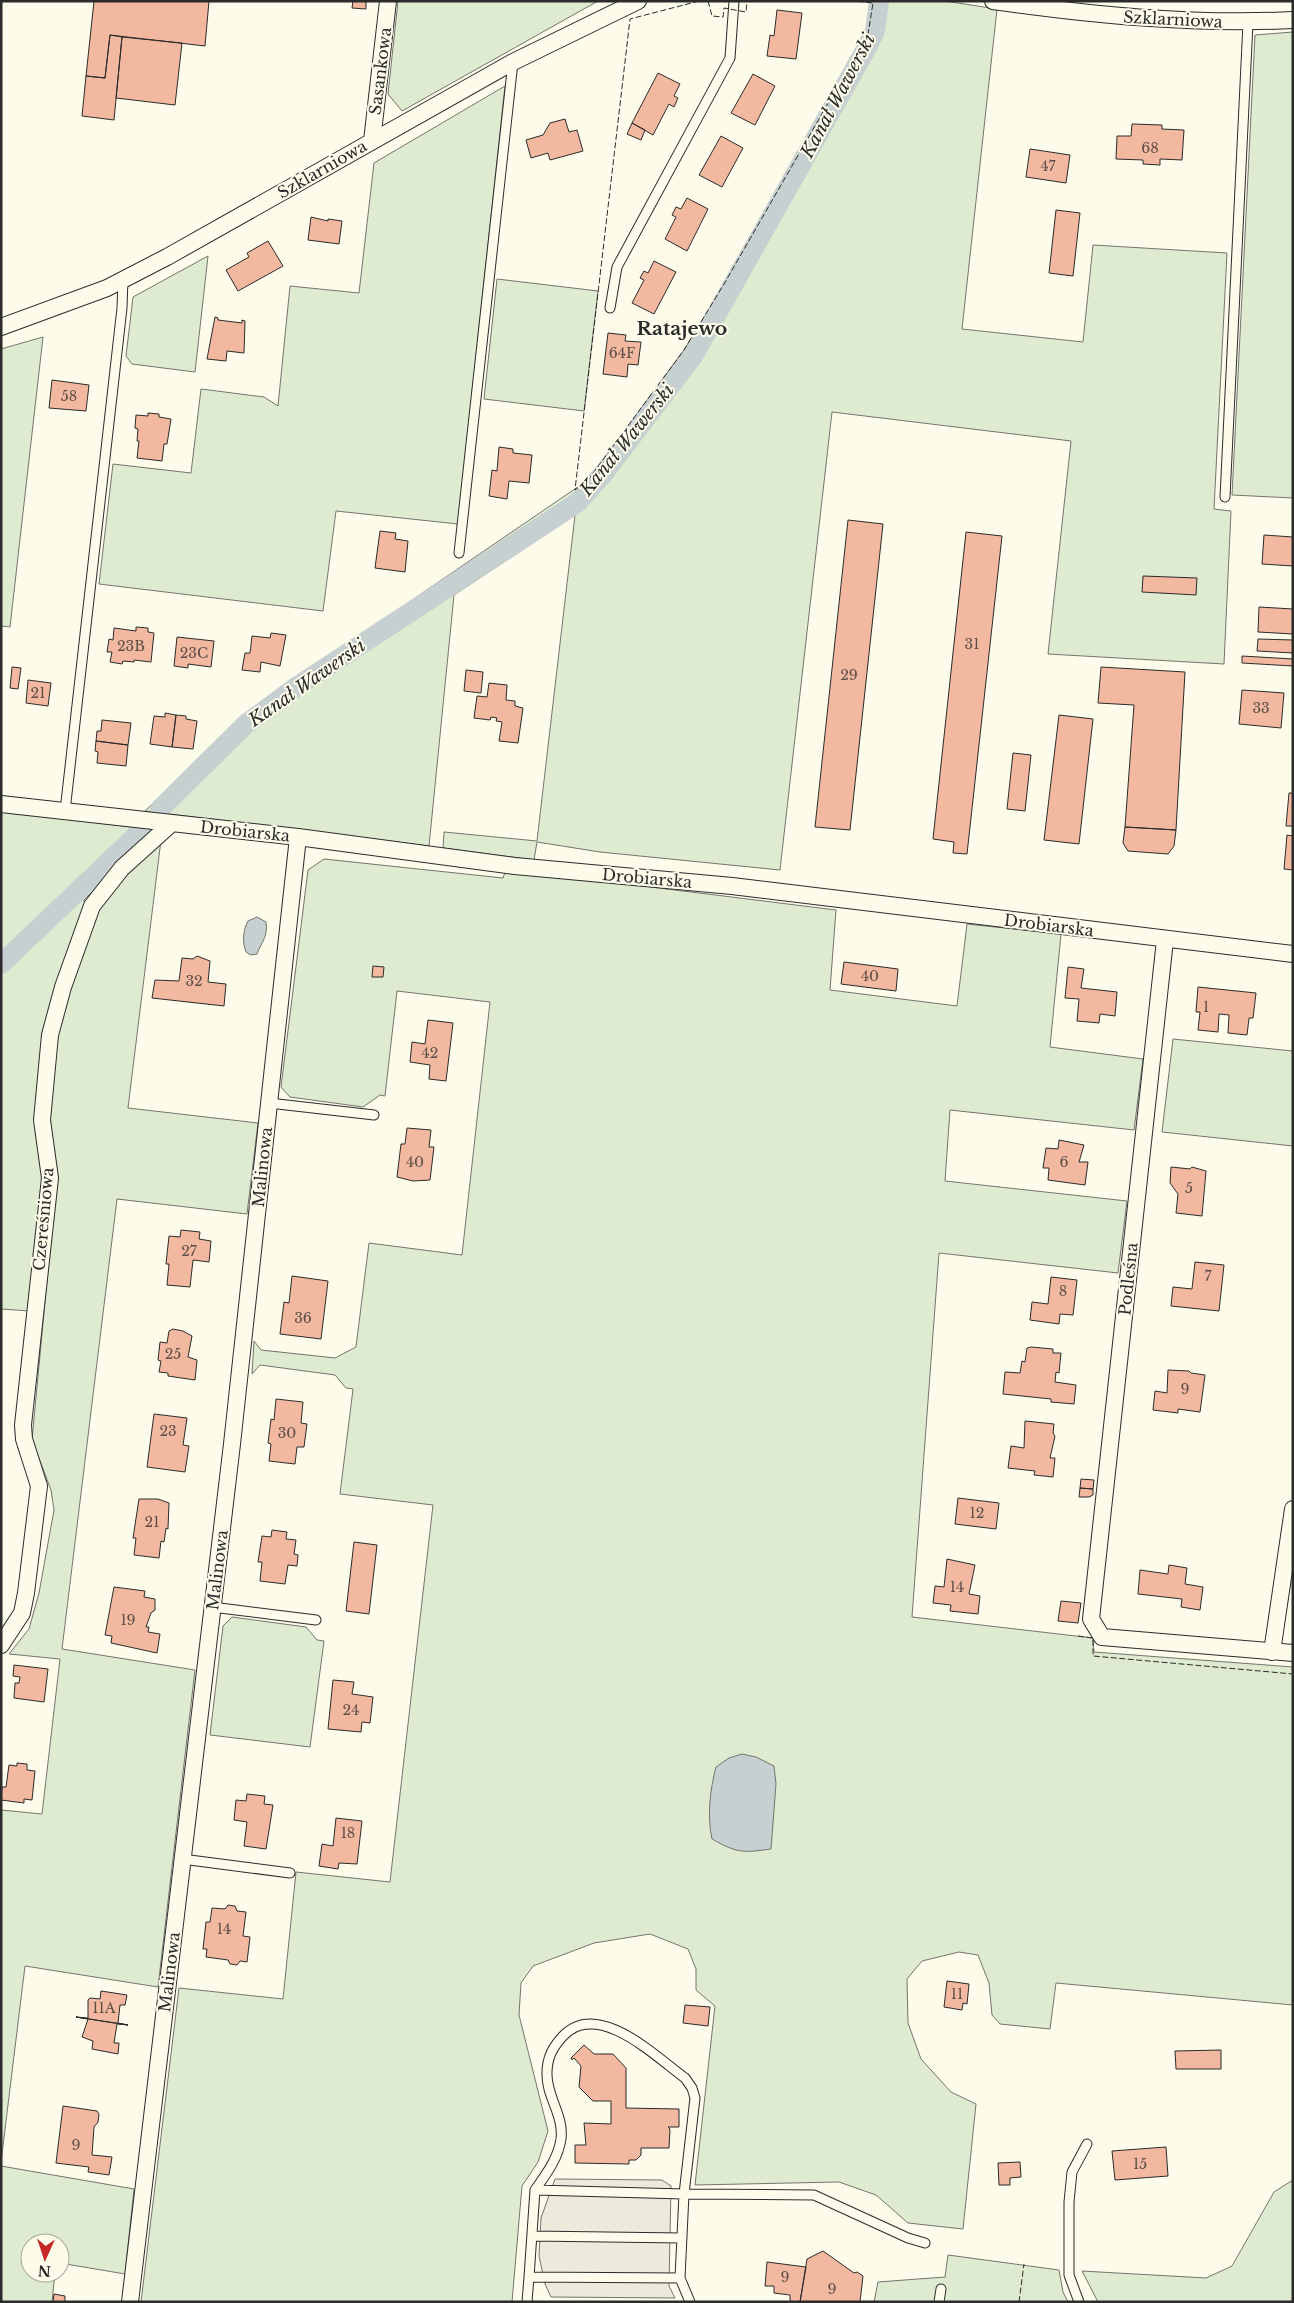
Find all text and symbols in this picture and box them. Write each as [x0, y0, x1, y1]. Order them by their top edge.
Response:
street label: Szklarniowa [1123, 6, 1223, 32]
street label: Sasankowa [365, 26, 395, 116]
water label: Kanał Wawerski [796, 29, 880, 163]
street label: Szklarniowa [274, 135, 370, 203]
house number: 68 [1141, 139, 1159, 157]
house number: 47 [1040, 157, 1057, 175]
district label: Ratajewo [637, 317, 727, 340]
house number: 64F [609, 344, 636, 362]
water label: Kanał Wawerski [575, 379, 679, 501]
house number: 58 [61, 387, 77, 405]
water label: Kanał Wawerski [244, 634, 370, 732]
house number: 31 [965, 635, 979, 653]
house number: 23B [117, 637, 145, 655]
house number: 23C [180, 644, 208, 662]
house number: 29 [840, 666, 858, 684]
house number: 21 [31, 684, 45, 702]
house number: 33 [1252, 699, 1270, 717]
street label: Drobiarska [199, 816, 291, 846]
street label: Drobiarska [601, 864, 693, 892]
street label: Drobiarska [1003, 910, 1095, 940]
house number: 40 [861, 967, 879, 985]
house number: 32 [185, 972, 203, 990]
house number: 1 [1203, 998, 1209, 1016]
house number: 42 [422, 1044, 438, 1062]
street label: Malinowa [248, 1126, 276, 1208]
house number: 40 [406, 1153, 424, 1171]
house number: 6 [1059, 1153, 1069, 1171]
street label: Czereśniowa [29, 1166, 57, 1272]
house number: 5 [1185, 1179, 1193, 1197]
street label: Podleśna [1114, 1241, 1142, 1316]
house number: 27 [181, 1242, 198, 1260]
house number: 7 [1204, 1267, 1212, 1285]
house number: 8 [1059, 1282, 1067, 1300]
house number: 36 [294, 1309, 312, 1327]
house number: 25 [165, 1345, 181, 1363]
house number: 9 [1180, 1380, 1190, 1398]
house number: 23 [159, 1422, 177, 1440]
house number: 30 [278, 1424, 296, 1442]
house number: 12 [970, 1504, 984, 1522]
house number: 21 [145, 1513, 159, 1531]
street label: Malinowa [202, 1529, 232, 1611]
house number: 14 [950, 1578, 964, 1596]
house number: 19 [120, 1611, 136, 1629]
house number: 24 [343, 1701, 359, 1719]
house number: 18 [341, 1824, 355, 1842]
house number: 14 [217, 1920, 231, 1938]
street label: Malinowa [154, 1931, 184, 2013]
house number: 11 [951, 1985, 963, 2003]
house number: 11A [92, 1999, 116, 2017]
house number: 9 [71, 2136, 81, 2154]
house number: 15 [1133, 2155, 1147, 2173]
north arrow [20, 2233, 70, 2283]
text: N [37, 2262, 51, 2280]
house number: 9 [780, 2268, 790, 2286]
house number: 9 [827, 2280, 837, 2298]

